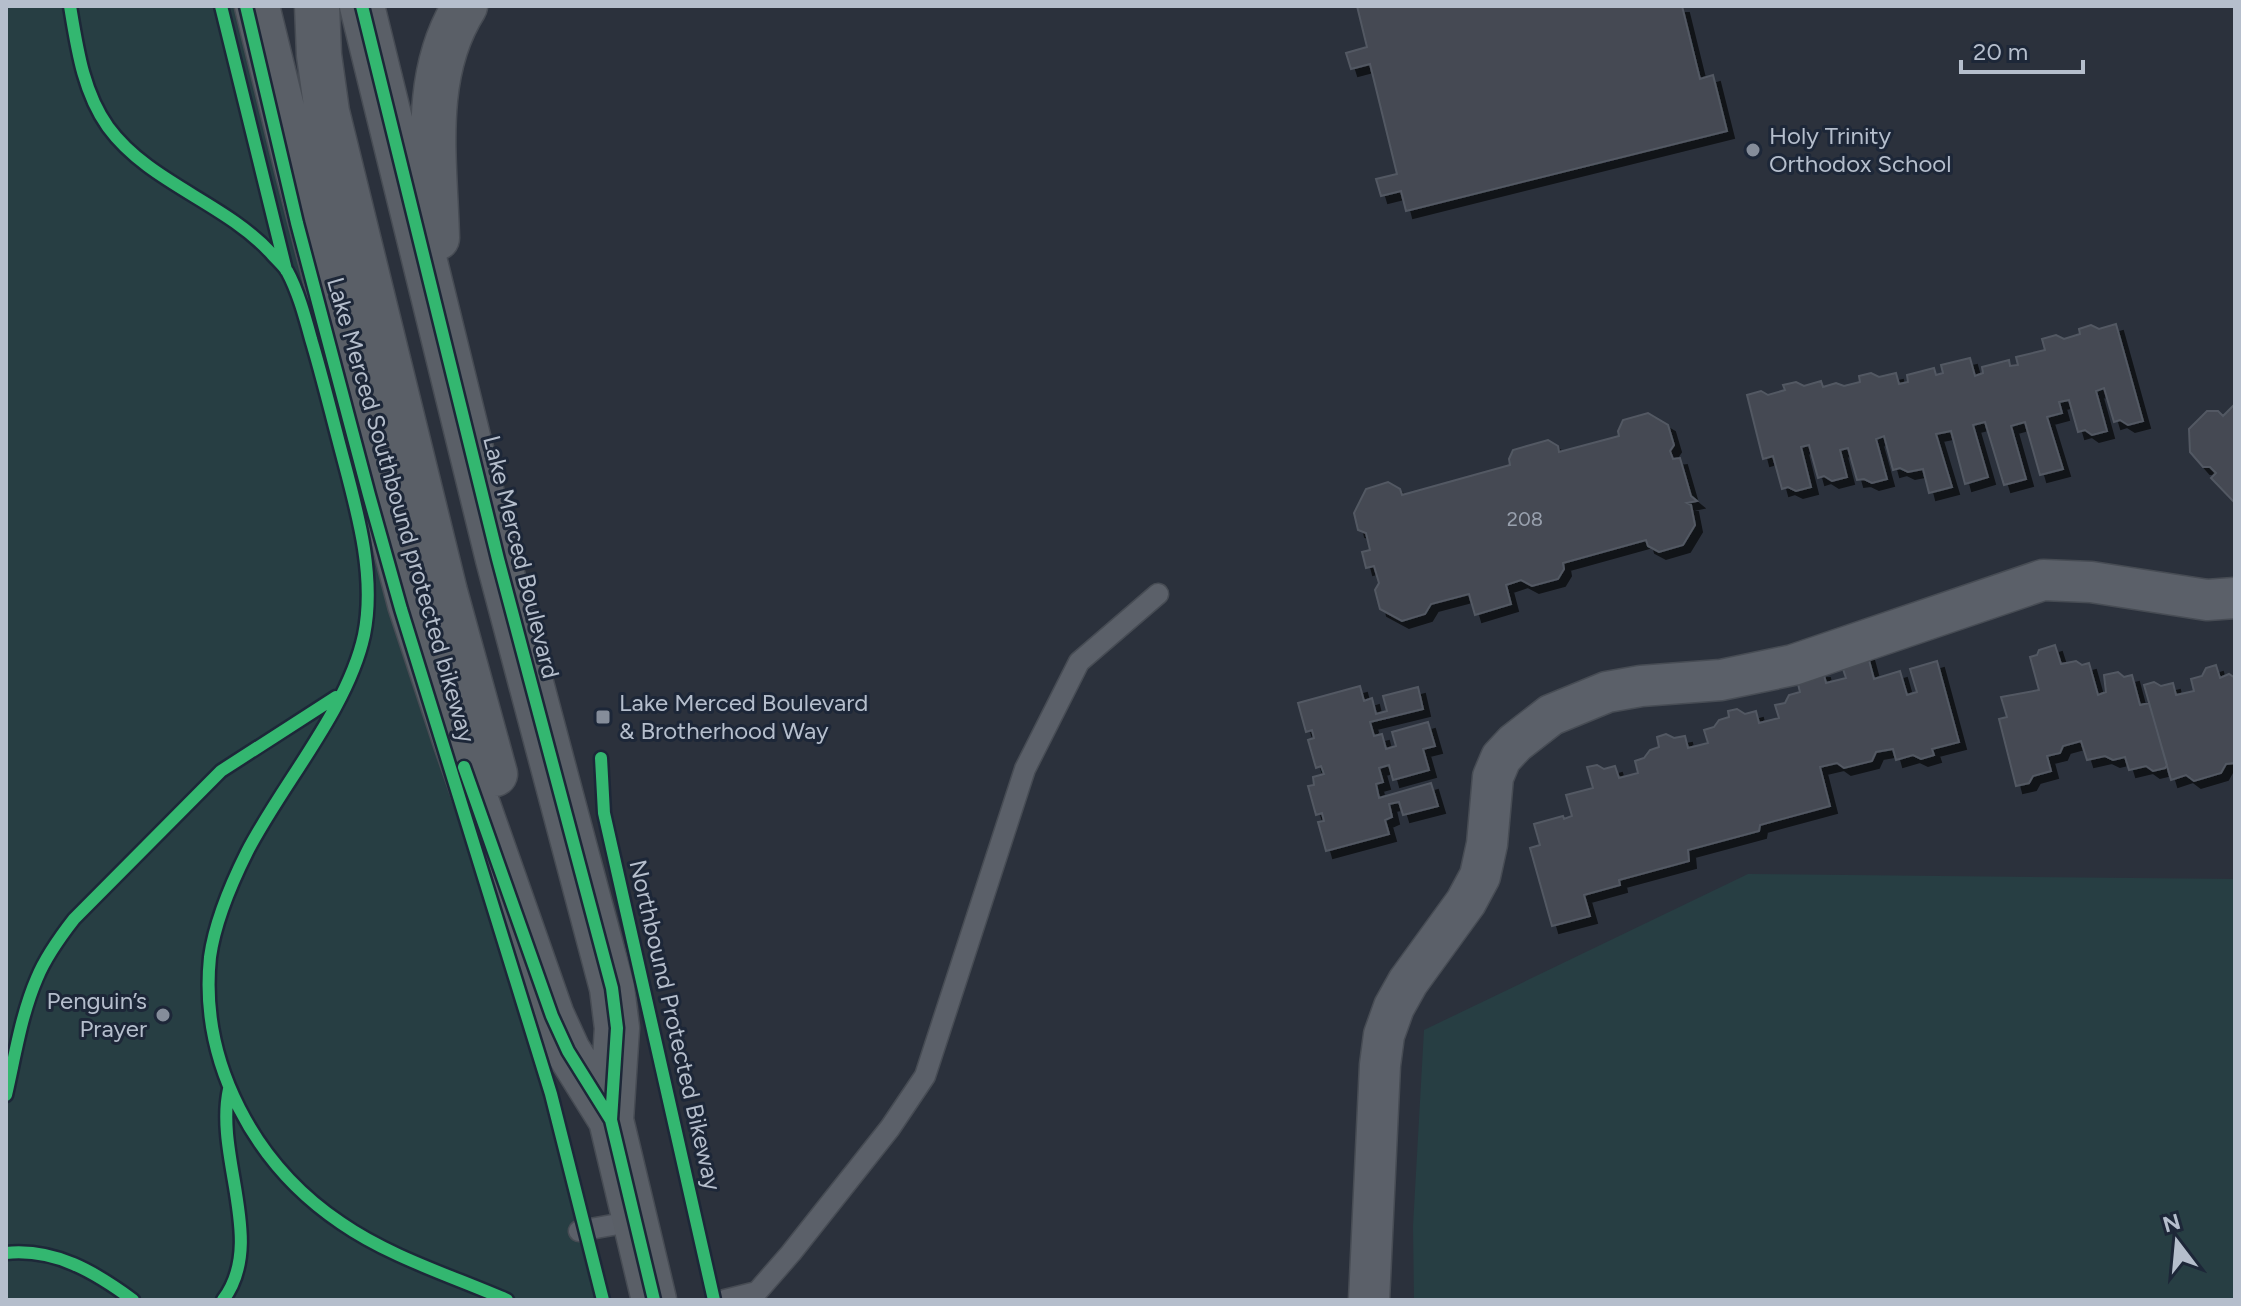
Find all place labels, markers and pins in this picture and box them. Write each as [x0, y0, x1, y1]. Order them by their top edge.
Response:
place label: Holy Trinity Orthodox School [1769, 121, 1952, 178]
marker: Holy Trinity Orthodox School [1744, 141, 1762, 159]
place label: Lake Merced Boulevard & Brotherhood Way [619, 688, 868, 745]
marker: Lake Merced Boulevard & Brotherhood Way [594, 708, 612, 726]
place label: Penguin’s Prayer [46, 986, 147, 1043]
marker: Penguin’s Prayer [154, 1006, 172, 1024]

